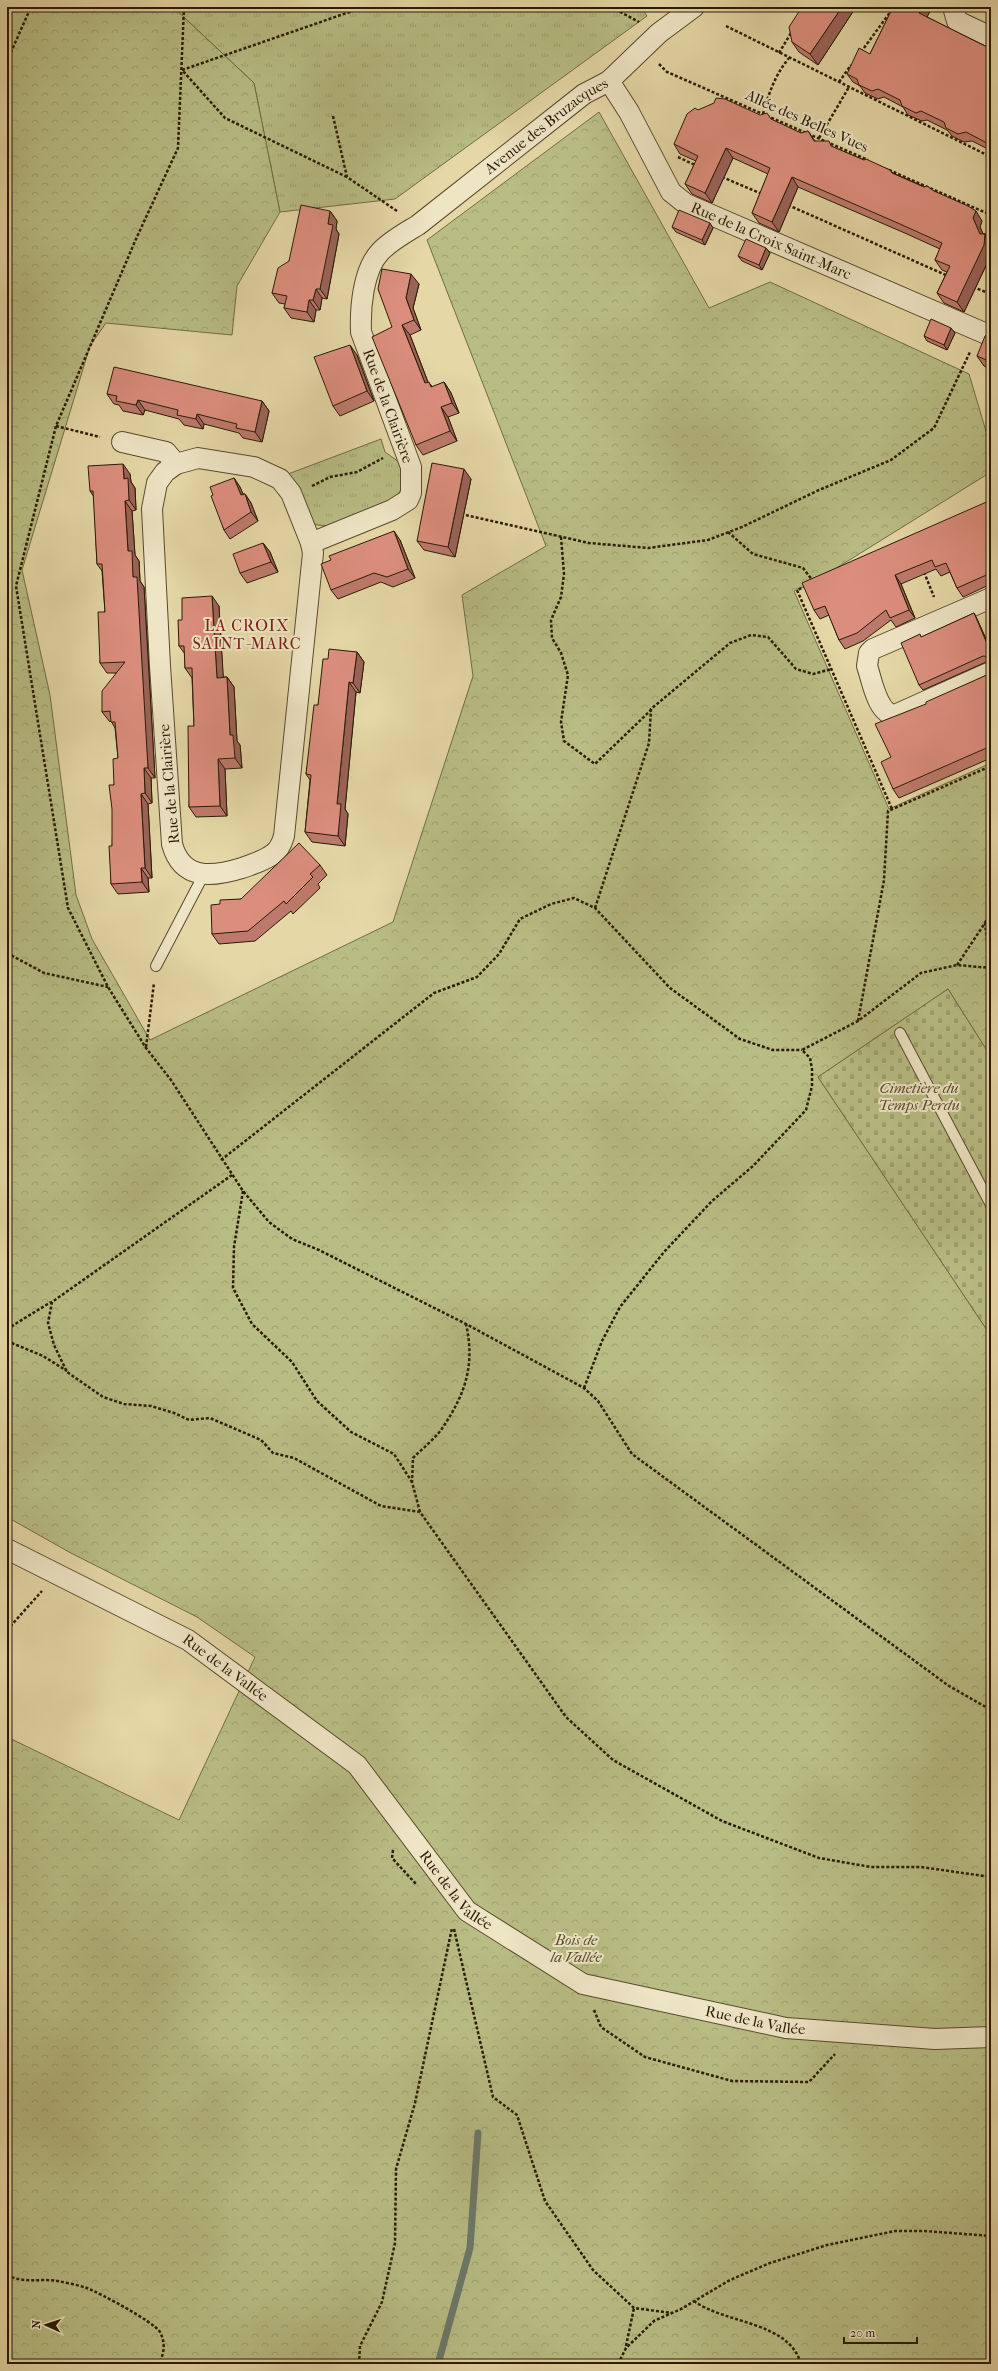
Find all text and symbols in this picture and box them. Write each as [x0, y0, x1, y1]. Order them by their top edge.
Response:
street label: Avenue des Bruzacques [480, 74, 612, 179]
street label: Allée des Belles Vues [742, 85, 872, 156]
street label: Rue de la Croix Saint-Marc [688, 198, 854, 283]
street label: Rue de la Clairière [359, 346, 417, 466]
district label: LA CROIX SAINT-MARC [193, 616, 301, 653]
street label: Rue de la Clairière [155, 723, 183, 845]
park label: Cimetière du Temps Perdu [878, 1079, 960, 1114]
street label: Rue de la Vallée [179, 1630, 272, 1705]
street label: Rue de la Vallée [416, 1847, 496, 1934]
park label: Bois de la Vallée [550, 1931, 602, 1966]
street label: Rue de la Vallée [704, 2002, 807, 2038]
north arrow [26, 2305, 66, 2345]
text: N [30, 2319, 43, 2329]
scale bar [844, 2319, 917, 2345]
text: 20 m [850, 2326, 875, 2340]

